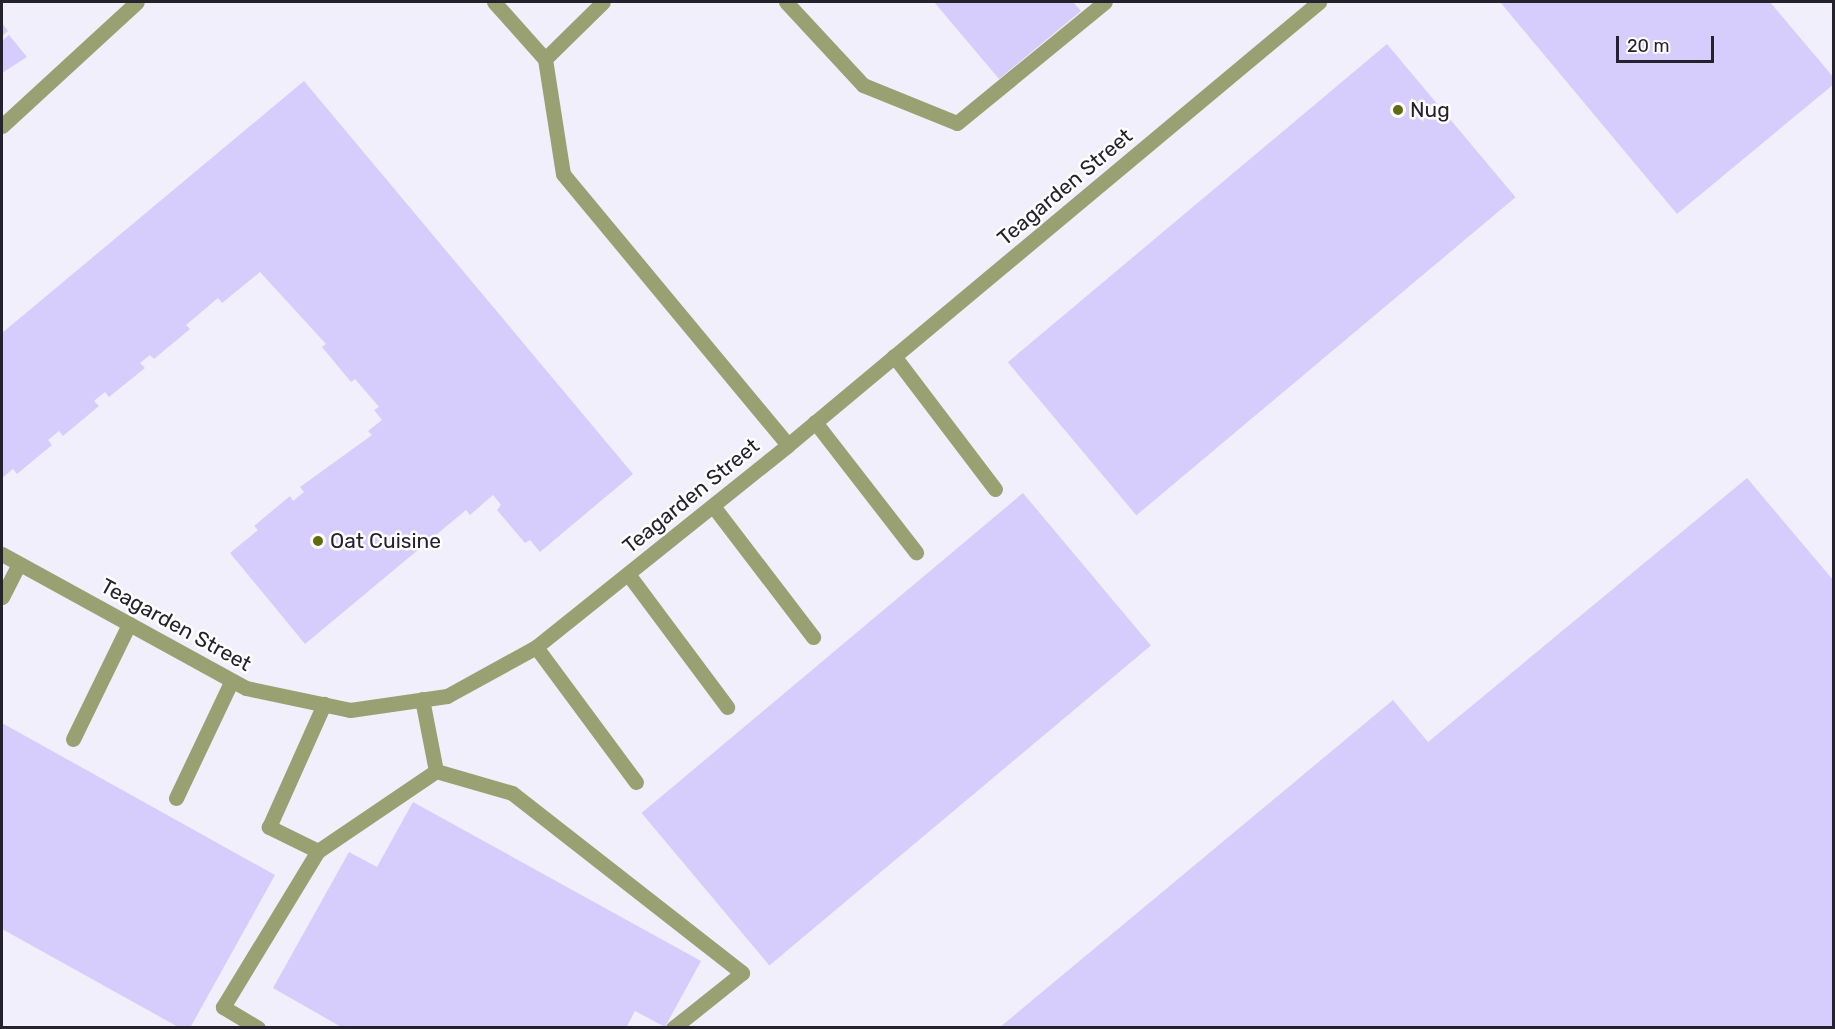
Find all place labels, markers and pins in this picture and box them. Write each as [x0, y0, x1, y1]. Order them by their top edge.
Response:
place label: Nug [1410, 97, 1450, 123]
marker: Nug [1391, 103, 1405, 117]
place label: Oat Cuisine [330, 528, 441, 554]
marker: Oat Cuisine [311, 534, 325, 548]

